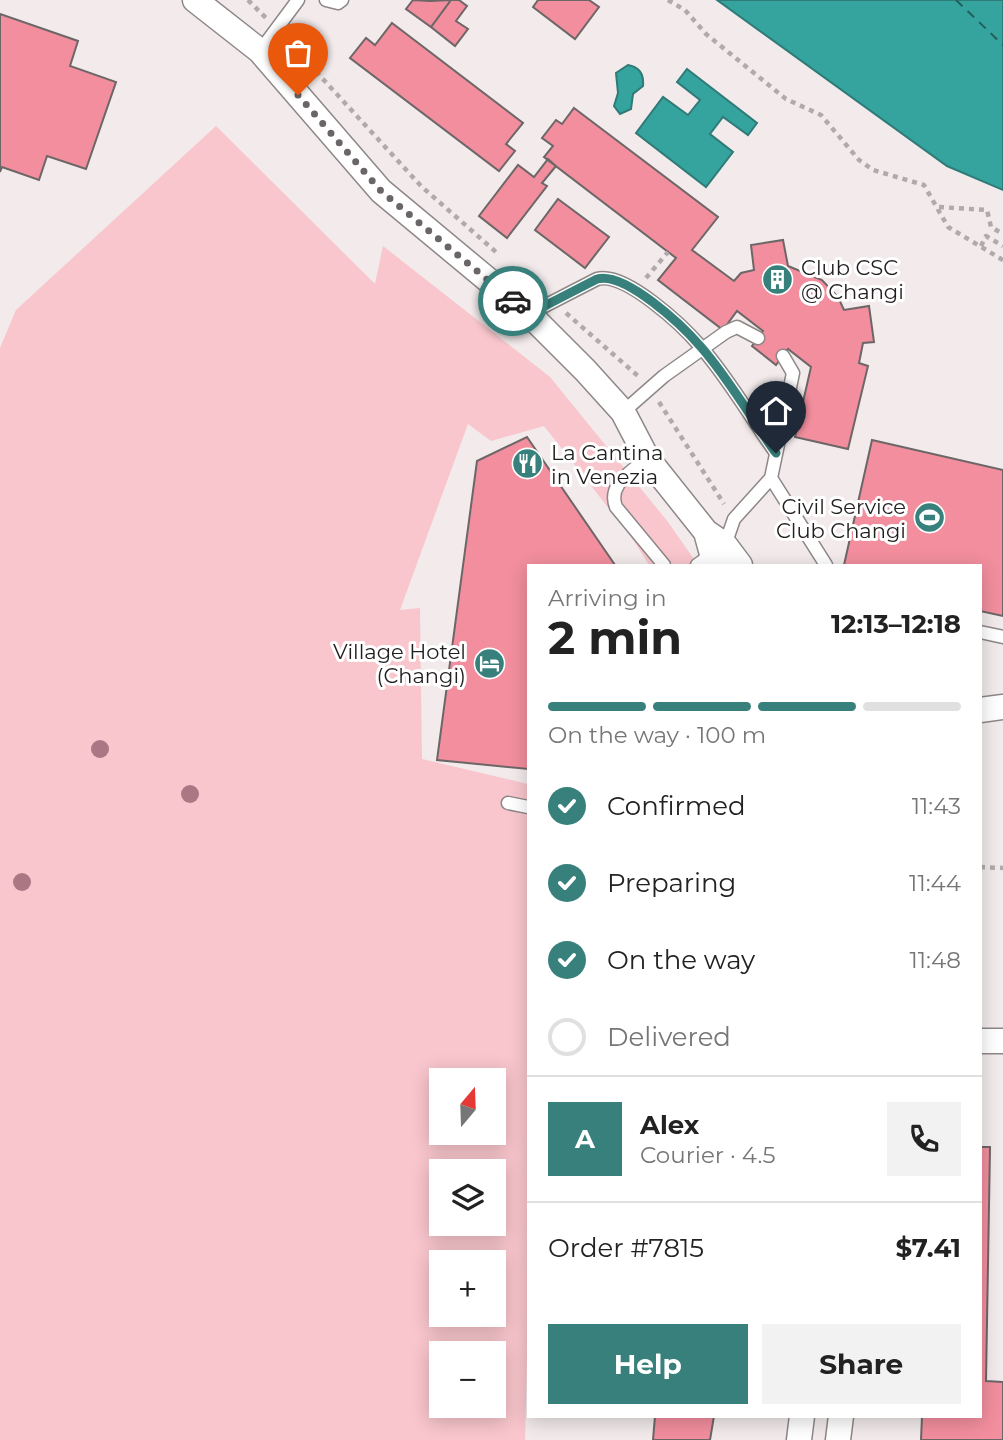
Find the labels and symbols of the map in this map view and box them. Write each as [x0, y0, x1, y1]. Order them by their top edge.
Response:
pin [268, 23, 328, 95]
place label: Club CSC @ Changi [801, 255, 904, 304]
building icon: Club CSC @ Changi [761, 262, 795, 296]
courier [478, 266, 548, 336]
pin [746, 381, 806, 453]
place label: La Cantina in Venezia [551, 440, 663, 489]
restaurant icon: La Cantina in Venezia [511, 447, 545, 481]
place label: Civil Service Club Changi [776, 494, 906, 543]
sports icon: Civil Service Club Changi [912, 501, 946, 535]
place label: Village Hotel (Changi) [333, 639, 466, 688]
hotel icon: Village Hotel (Changi) [472, 646, 506, 680]
north arrow [429, 1068, 506, 1144]

